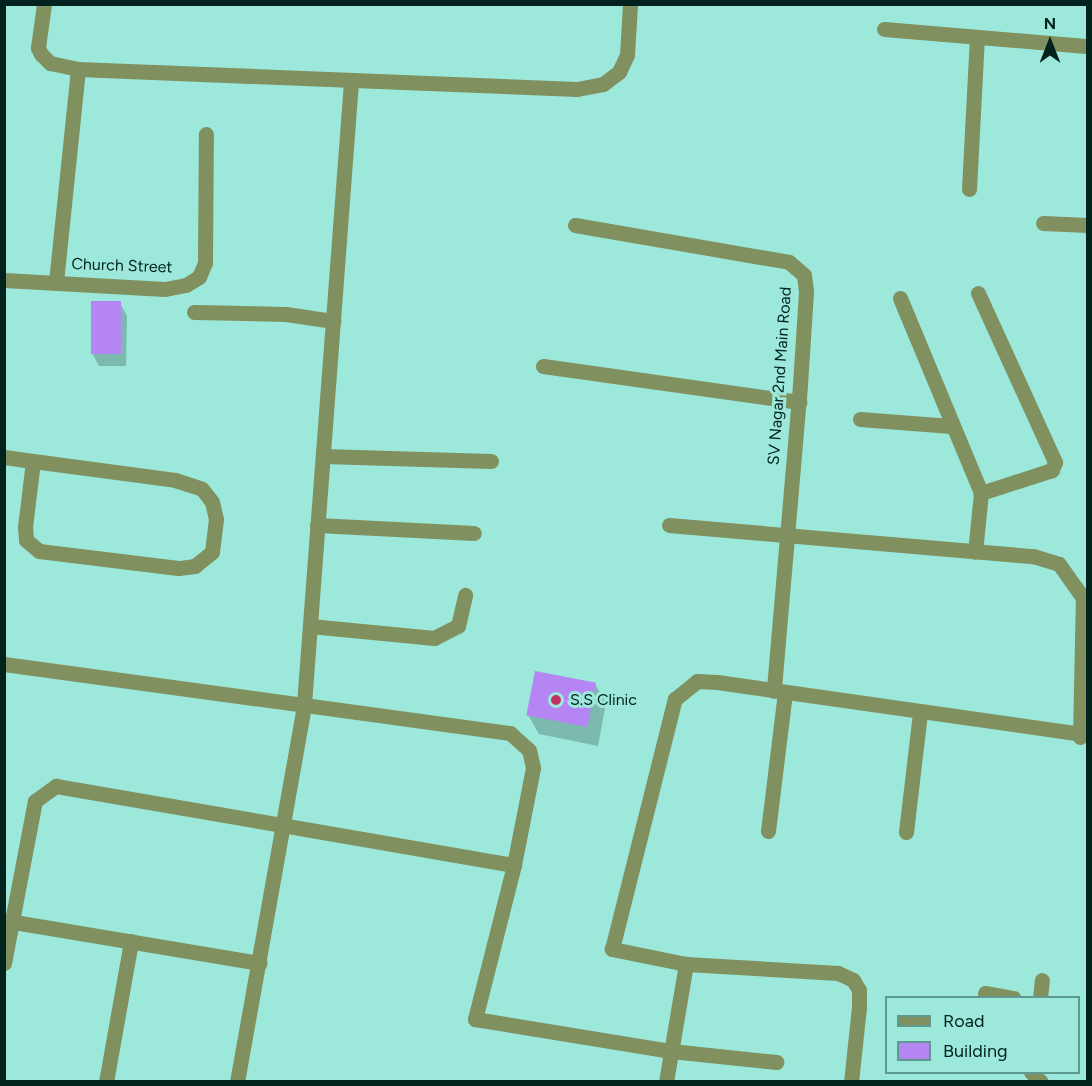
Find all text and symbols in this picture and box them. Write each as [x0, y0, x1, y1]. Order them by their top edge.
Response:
north arrow [1020, 12, 1080, 72]
text: N [1044, 14, 1056, 33]
street label: Church Street [71, 255, 173, 277]
street label: SV Nagar 2nd Main Road [764, 286, 796, 466]
place label: S.S Clinic [570, 690, 637, 710]
marker: S.S Clinic [547, 691, 565, 709]
legend [885, 996, 1080, 1074]
text: Road [943, 1010, 984, 1032]
text: Building [943, 1040, 1008, 1062]

